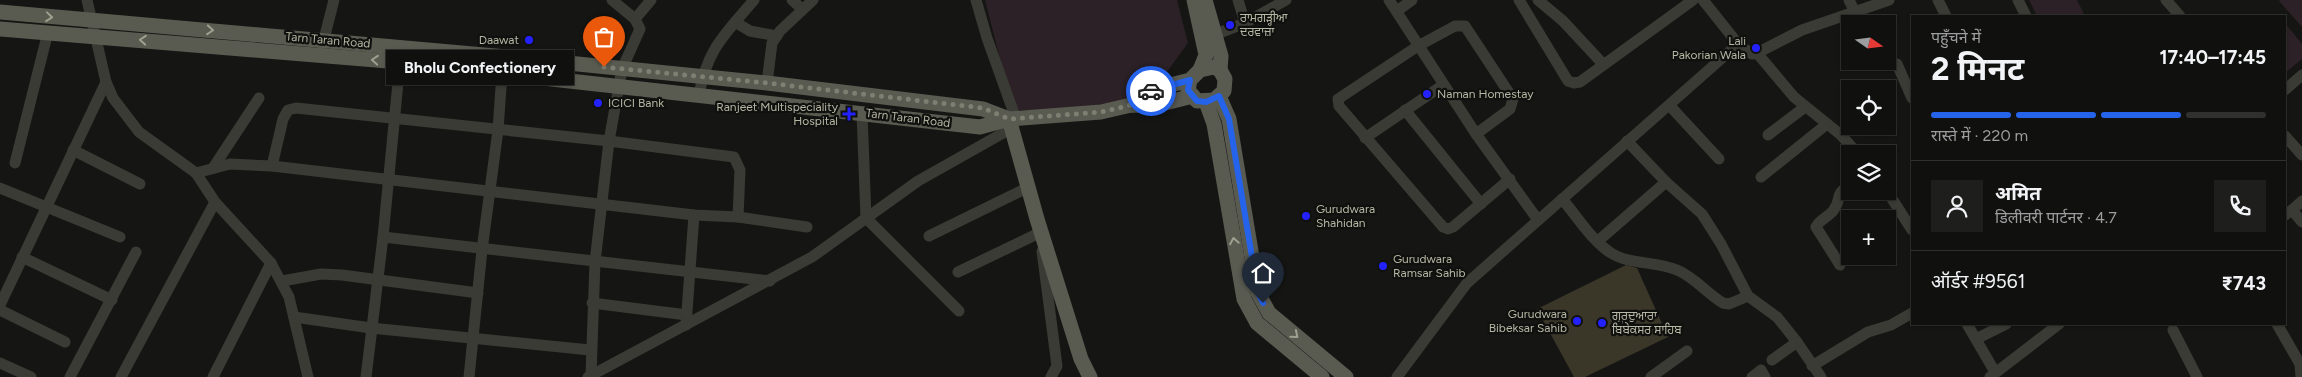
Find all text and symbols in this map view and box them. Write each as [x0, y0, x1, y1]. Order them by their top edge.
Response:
place label: ਰਾਮਗੜ੍ਹੀਆ ਦਰਵਾਜ਼ਾ [1239, 10, 1288, 39]
one-way arrow [45, 11, 53, 22]
north arrow [1841, 15, 1896, 70]
map controls [1841, 15, 1896, 265]
pin [583, 16, 625, 67]
marker: ਰਾਮਗੜ੍ਹੀਆ ਦਰਵਾਜ਼ਾ [1224, 19, 1236, 31]
icon: bag [590, 23, 618, 51]
one-way arrow [207, 25, 215, 36]
text: पहुँचने में [1931, 28, 1981, 47]
street label: Tarn Taran Road [285, 29, 371, 51]
place label: Daawat [479, 33, 519, 47]
one-way arrow [139, 34, 147, 45]
marker: Daawat [523, 34, 535, 46]
place label: Lali Pakorian Wala [1672, 34, 1746, 62]
marker: Lali Pakorian Wala [1750, 42, 1762, 54]
text: 17:40–17:45 [2160, 46, 2266, 69]
callout: Bholu Confectionery [386, 50, 574, 84]
text: 2 मिनट [1931, 50, 2024, 88]
one-way arrow [370, 54, 378, 65]
text: Bholu Confectionery [404, 58, 556, 77]
courier [1126, 66, 1176, 116]
icon: car [1137, 77, 1165, 105]
button: locate [1841, 80, 1896, 135]
place label: Naman Homestay [1437, 87, 1534, 101]
marker: Naman Homestay [1421, 88, 1433, 100]
place label: ICICI Bank [608, 96, 664, 110]
marker: ICICI Bank [592, 97, 604, 109]
place label: Ranjeet Multispeciality Hospital [716, 100, 839, 128]
street label: Tarn Taran Road [865, 106, 951, 130]
marker: Ranjeet Multispeciality Hospital [842, 107, 856, 121]
text: रास्ते में · 220 m [1931, 126, 2028, 145]
button: layers [1841, 145, 1896, 200]
button: person [1931, 180, 1983, 232]
button: phone [2214, 180, 2266, 232]
text: अमित [1995, 182, 2041, 205]
place label: Gurudwara Shahidan [1316, 202, 1375, 230]
text: डिलीवरी पार्टनर · 4.7 [1995, 208, 2117, 227]
marker: Gurudwara Shahidan [1300, 210, 1312, 222]
button: + [1841, 210, 1896, 265]
one-way arrow [1229, 236, 1239, 245]
pin [1242, 252, 1284, 303]
place label: Gurudwara Ramsar Sahib [1393, 252, 1466, 280]
icon: home [1249, 259, 1277, 287]
marker: Gurudwara Ramsar Sahib [1377, 260, 1389, 272]
text: ऑर्डर #9561 [1931, 270, 2025, 293]
text: ₹743 [2221, 272, 2266, 295]
place label: Gurudwara Bibeksar Sahib [1489, 307, 1567, 335]
place label: ਗੁਰੂਦੁਆਰਾ ਬਿਬੇਕਸਰ ਸਾਹਿਬ [1611, 309, 1682, 337]
marker: Gurudwara Bibeksar Sahib [1571, 315, 1583, 327]
marker: ਗੁਰੂਦੁਆਰਾ ਬਿਬੇਕਸਰ ਸਾਹਿਬ [1596, 317, 1608, 329]
one-way arrow [1290, 329, 1299, 338]

